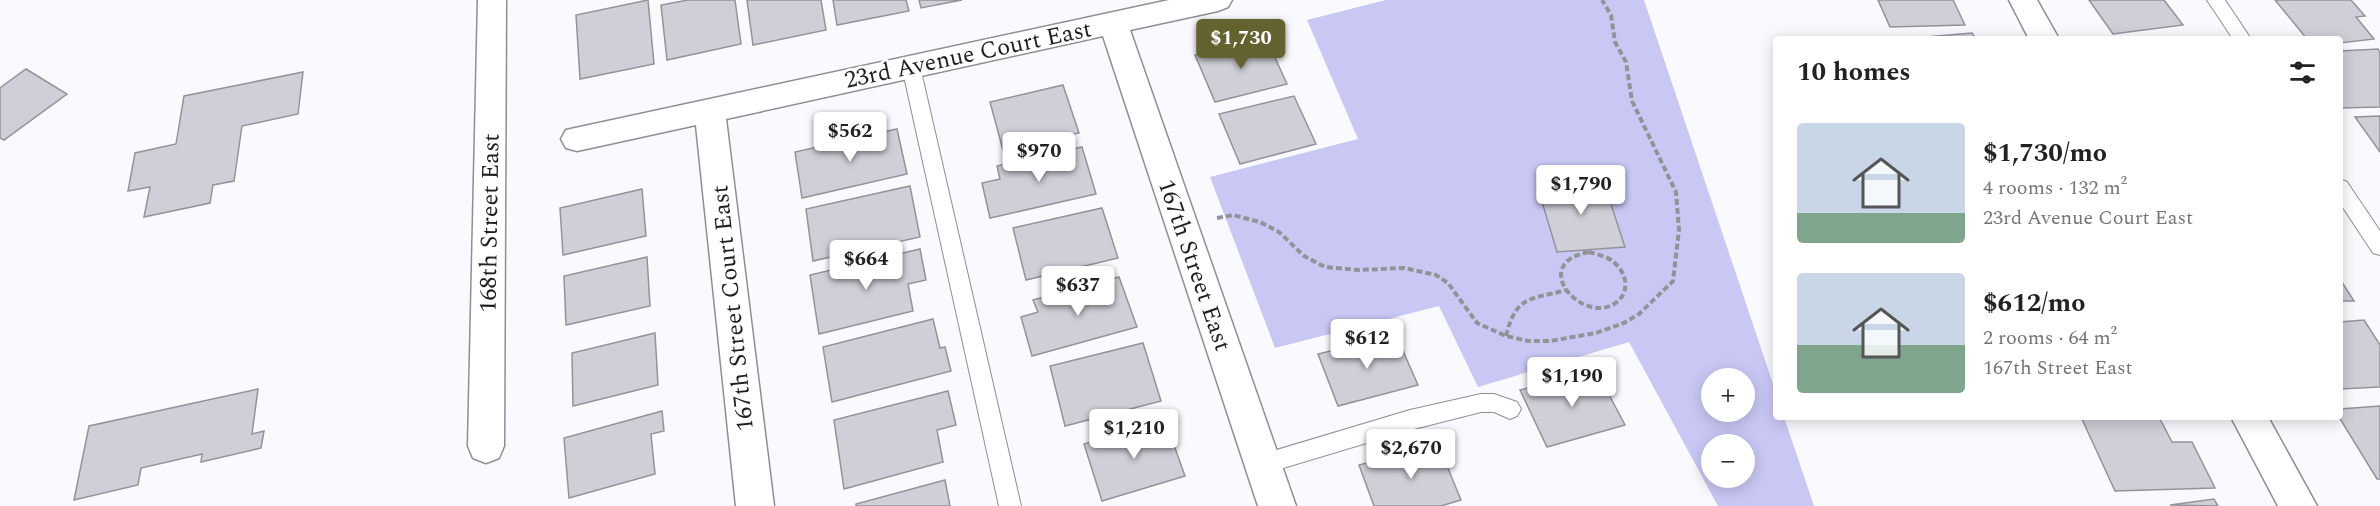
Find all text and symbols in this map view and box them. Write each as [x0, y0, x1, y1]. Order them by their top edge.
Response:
street label: 23rd Avenue Court East [841, 11, 1095, 99]
pin: $1,730 [1192, 19, 1290, 70]
text: $1,730 [1210, 23, 1272, 53]
text: 10 homes [1797, 52, 1911, 92]
icon: filters [2286, 56, 2319, 89]
pin: $562 [814, 112, 886, 163]
text: $562 [828, 116, 872, 146]
pin: $970 [1003, 132, 1075, 183]
street label: 168th Street East [470, 133, 510, 313]
text: $1,730/mo [1983, 133, 2107, 173]
text: $970 [1017, 136, 1061, 166]
icon: home [1845, 147, 1917, 219]
pin: $1,790 [1532, 165, 1630, 216]
text: $1,790 [1550, 169, 1612, 199]
text: 4 rooms · 132 m² [1983, 173, 2127, 203]
street label: 167th Street East [1148, 175, 1240, 356]
street label: 167th Street Court East [702, 183, 764, 433]
text: 23rd Avenue Court East [1983, 203, 2193, 233]
pin: $664 [830, 240, 902, 291]
text: $664 [844, 244, 888, 274]
pin: $637 [1042, 266, 1114, 317]
text: $637 [1056, 270, 1100, 300]
text: $612/mo [1983, 283, 2086, 323]
icon: home [1845, 297, 1917, 369]
pin: $612 [1331, 319, 1403, 370]
text: $612 [1345, 323, 1389, 353]
text: 2 rooms · 64 m² [1983, 323, 2117, 353]
text: 167th Street East [1983, 353, 2133, 383]
pin: $1,190 [1523, 357, 1621, 408]
text: $1,190 [1541, 361, 1603, 391]
map controls [1701, 368, 1755, 488]
button: + [1701, 368, 1755, 422]
pin: $1,210 [1085, 409, 1183, 460]
text: $1,210 [1103, 413, 1165, 443]
pin: $2,670 [1362, 429, 1460, 480]
text: $2,670 [1380, 433, 1442, 463]
button: − [1701, 434, 1755, 488]

